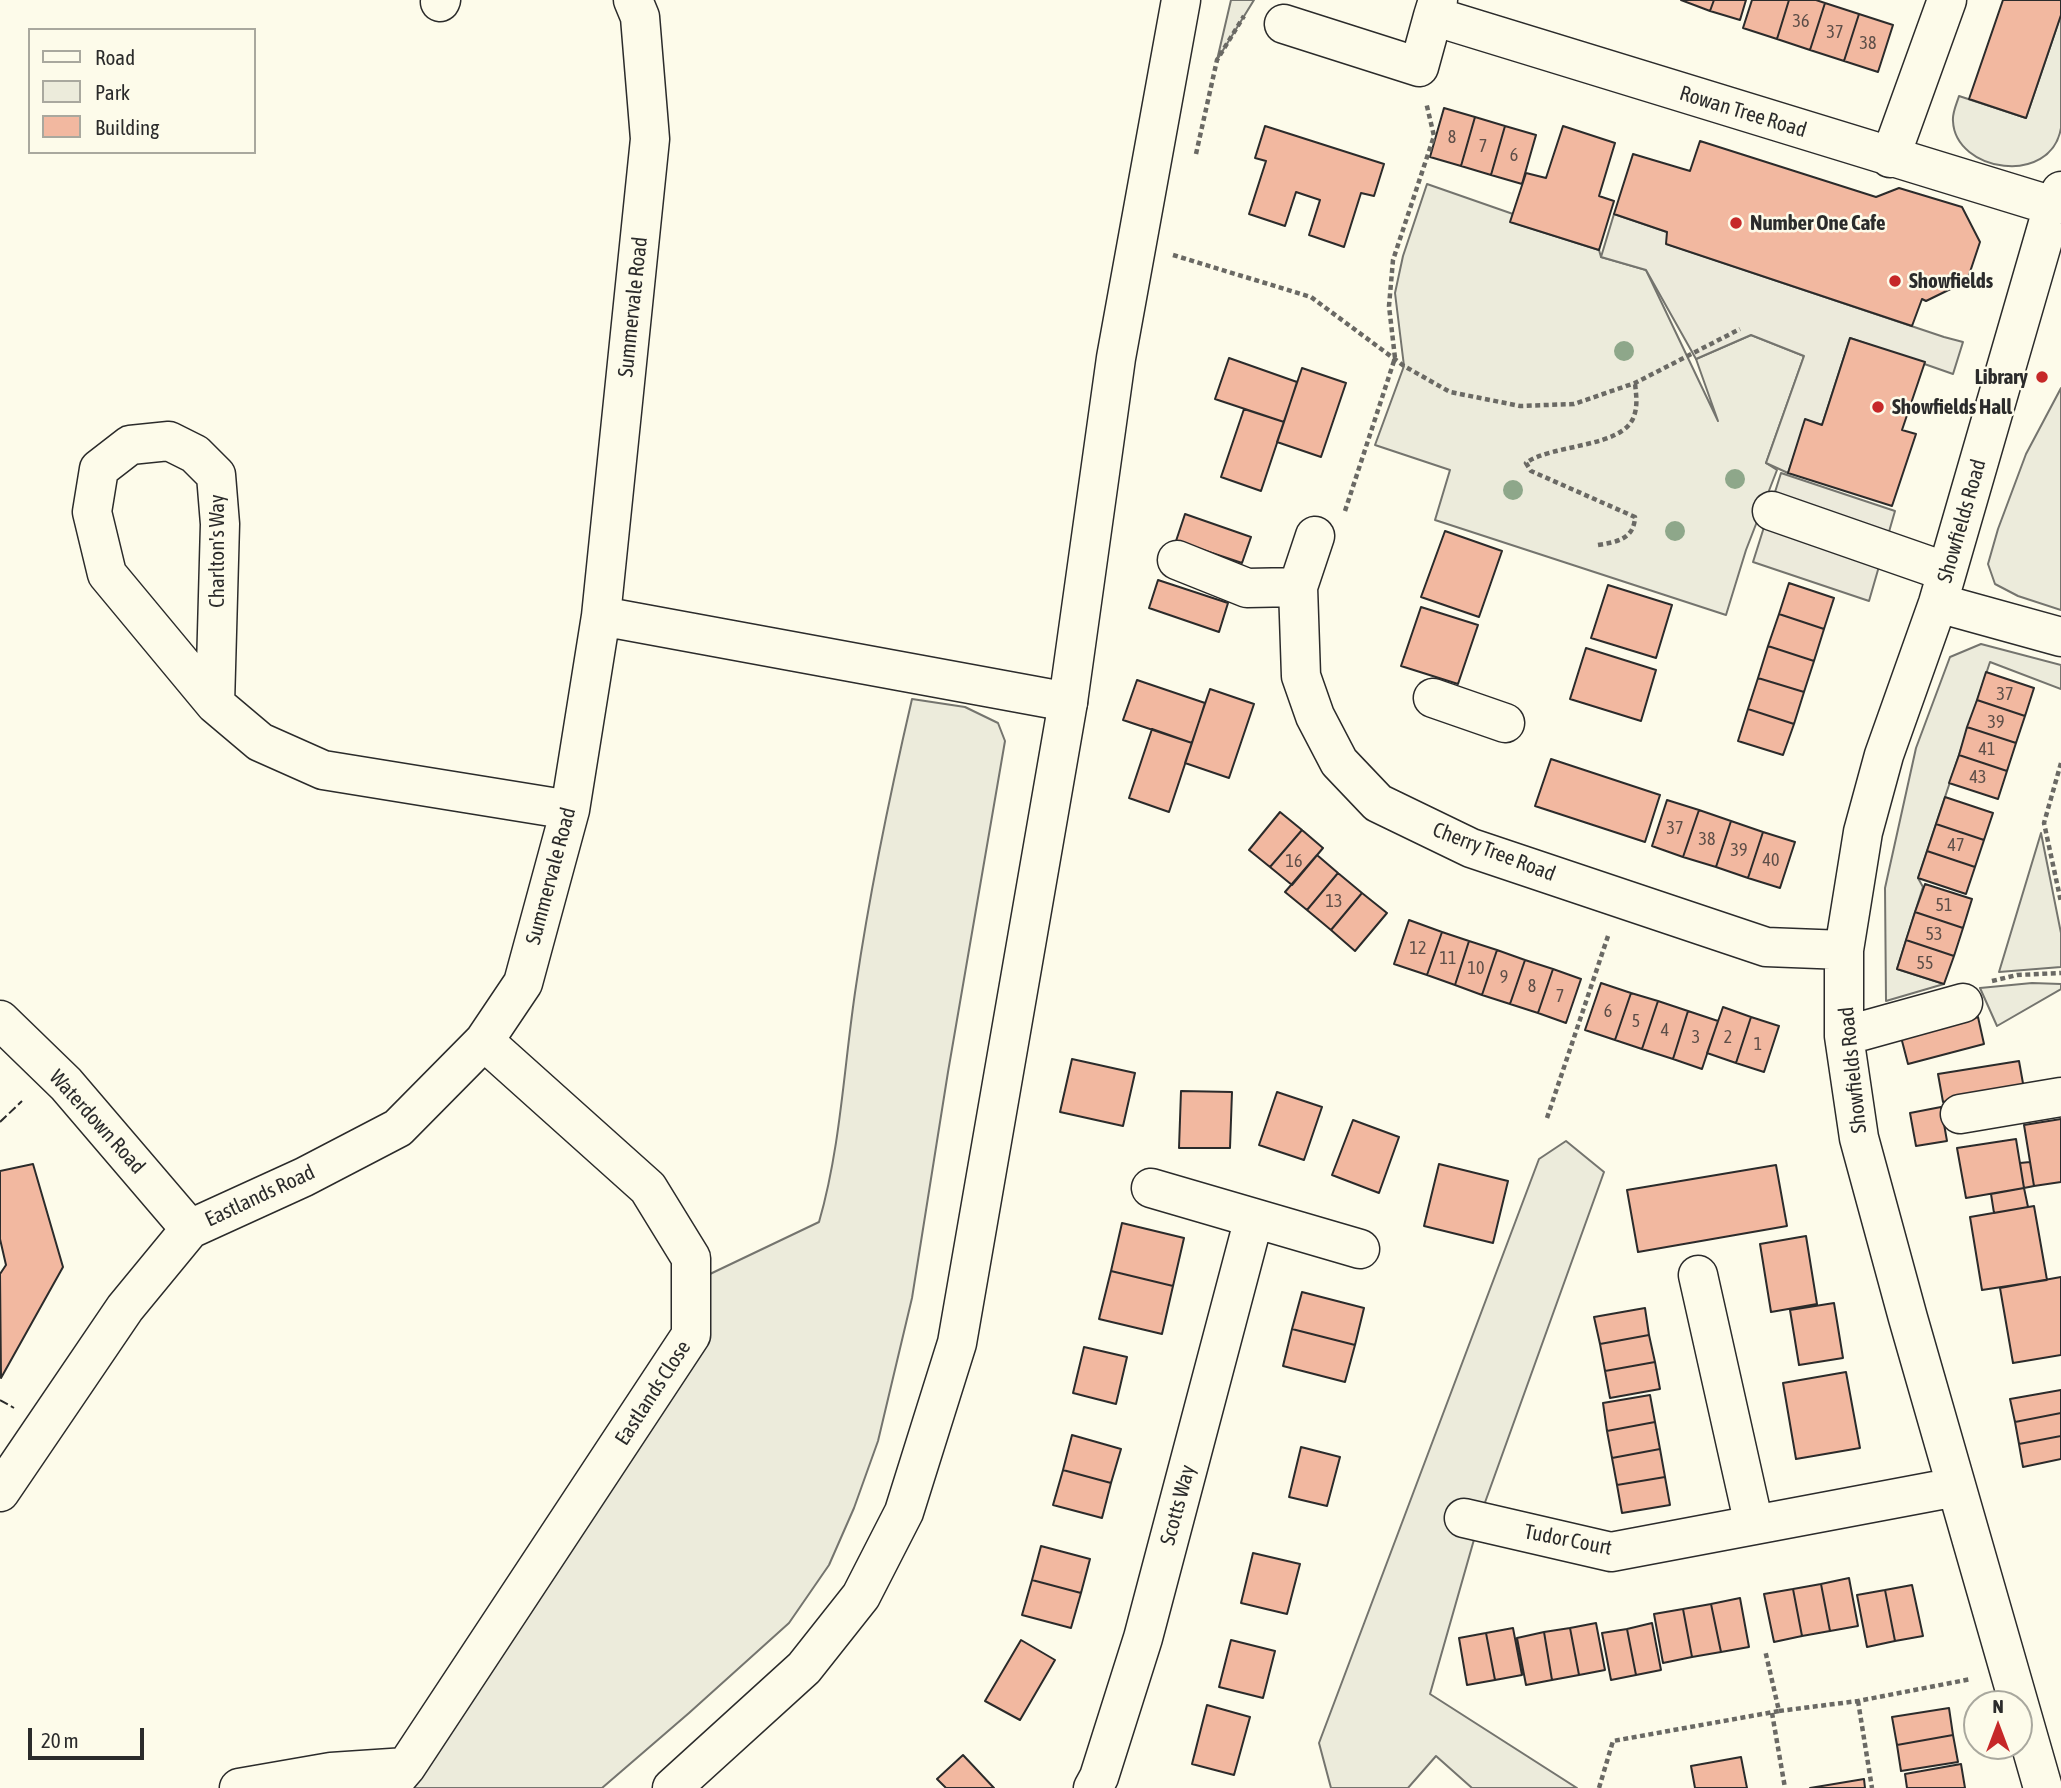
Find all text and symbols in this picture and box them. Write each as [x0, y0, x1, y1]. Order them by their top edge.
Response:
house number: 36 [1793, 10, 1809, 32]
house number: 37 [1827, 21, 1843, 43]
legend [28, 28, 256, 154]
house number: 38 [1860, 32, 1876, 54]
text: Road [95, 45, 135, 69]
text: Park [95, 80, 130, 104]
street label: Rowan Tree Road [1676, 81, 1810, 143]
text: Building [95, 115, 159, 139]
house number: 8 [1448, 126, 1456, 148]
house number: 7 [1479, 135, 1487, 157]
house number: 6 [1510, 144, 1518, 166]
place label: Number One Cafe [1750, 210, 1886, 236]
marker: Number One Cafe [1728, 215, 1744, 231]
street label: Summervale Road [613, 236, 653, 378]
place label: Showfields [1909, 268, 1993, 294]
marker: Showfields [1887, 273, 1903, 289]
place label: Library [1975, 364, 2028, 390]
marker: Library [2034, 369, 2050, 385]
place label: Showfields Hall [1892, 394, 2012, 420]
marker: Showfields Hall [1870, 399, 1886, 415]
street label: Showfields Road [1932, 456, 1992, 586]
street label: Charlton's Way [204, 494, 230, 608]
house number: 37 [1997, 683, 2013, 705]
house number: 39 [1988, 711, 2004, 733]
house number: 41 [1979, 738, 1995, 760]
house number: 43 [1970, 766, 1986, 788]
street label: Summervale Road [521, 805, 581, 947]
street label: Cherry Tree Road [1429, 817, 1559, 887]
house number: 37 [1667, 817, 1683, 839]
house number: 38 [1699, 828, 1715, 850]
house number: 47 [1948, 834, 1964, 856]
house number: 39 [1731, 839, 1747, 861]
house number: 40 [1763, 849, 1779, 871]
house number: 16 [1286, 850, 1302, 872]
house number: 13 [1326, 890, 1342, 912]
house number: 51 [1936, 894, 1952, 916]
house number: 53 [1926, 923, 1942, 945]
house number: 12 [1410, 937, 1426, 959]
house number: 11 [1440, 947, 1456, 969]
house number: 55 [1917, 952, 1933, 974]
house number: 10 [1468, 957, 1484, 979]
house number: 9 [1500, 966, 1508, 988]
house number: 8 [1528, 975, 1536, 997]
house number: 7 [1556, 985, 1564, 1007]
house number: 6 [1604, 1000, 1612, 1022]
street label: Showfields Road [1834, 1006, 1872, 1134]
house number: 5 [1632, 1010, 1640, 1032]
house number: 4 [1661, 1019, 1669, 1041]
house number: 3 [1692, 1026, 1700, 1048]
house number: 2 [1724, 1026, 1732, 1048]
house number: 1 [1754, 1033, 1762, 1055]
street label: Waterdown Road [44, 1065, 150, 1179]
street label: Eastlands Road [201, 1160, 319, 1232]
street label: Eastlands Close [610, 1336, 696, 1450]
street label: Scotts Way [1155, 1462, 1201, 1548]
street label: Tudor Court [1522, 1519, 1614, 1561]
north arrow [1963, 1690, 2033, 1760]
text: N [1992, 1695, 2004, 1717]
scale bar [32, 1714, 147, 1758]
text: 20 m [41, 1728, 79, 1752]

